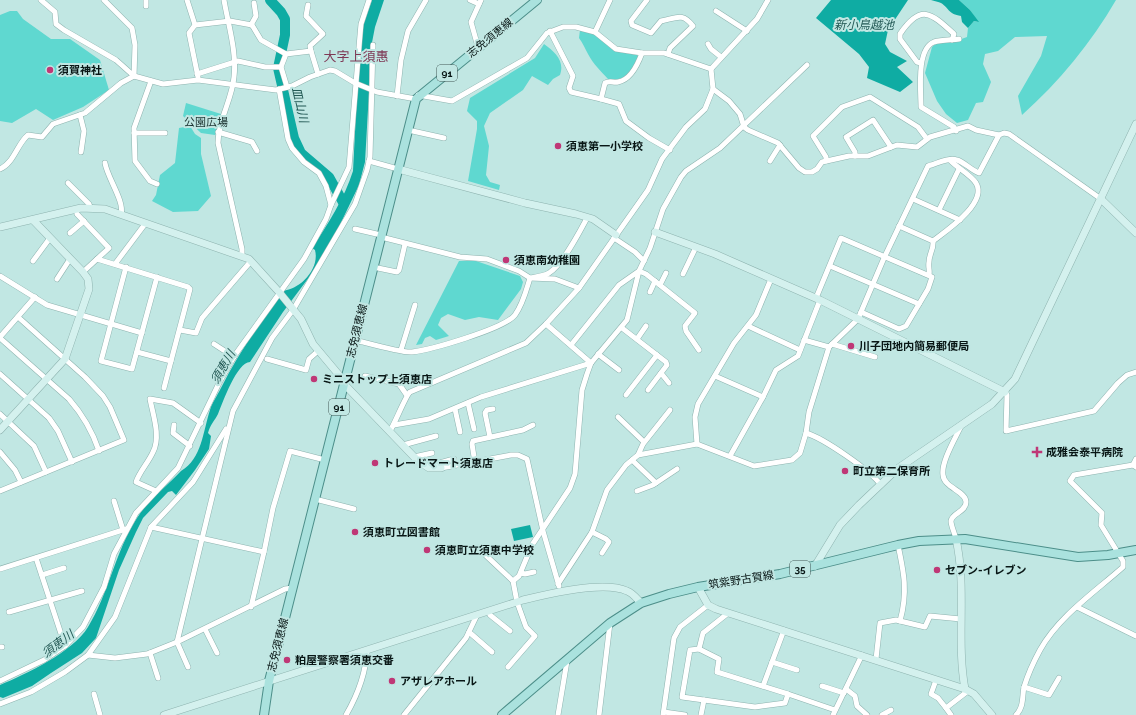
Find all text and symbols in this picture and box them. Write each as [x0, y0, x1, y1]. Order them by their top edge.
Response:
street label: 志免須恵線 [465, 16, 515, 60]
water label: 新小鳥越池 [834, 18, 895, 32]
district label: 大字上須惠 [323, 49, 389, 64]
place label: 須賀神社 [58, 64, 102, 77]
marker: 須賀神社 [45, 65, 55, 75]
road number: 91 [437, 65, 457, 81]
water label: 皿山川 [289, 86, 311, 126]
park label: 公園広場 [184, 116, 228, 129]
place label: 須恵第一小学校 [566, 140, 643, 153]
marker: 須恵第一小学校 [553, 141, 563, 151]
place label: 須恵南幼稚園 [514, 254, 580, 267]
marker: 須恵南幼稚園 [501, 255, 511, 265]
street label: 志免須恵線 [344, 303, 370, 359]
place label: 川子団地内簡易郵便局 [859, 340, 969, 353]
marker: 川子団地内簡易郵便局 [846, 341, 856, 351]
water label: 須恵川 [208, 346, 239, 386]
place label: ミニストップ上須恵店 [322, 373, 432, 386]
marker: ミニストップ上須恵店 [309, 374, 319, 384]
road number: 91 [329, 399, 349, 415]
marker: 成雅会泰平病院 [1031, 446, 1043, 458]
place label: 成雅会泰平病院 [1046, 446, 1123, 459]
place label: トレードマート須恵店 [383, 457, 493, 470]
marker: トレードマート須恵店 [370, 458, 380, 468]
place label: 町立第二保育所 [853, 465, 930, 478]
marker: 町立第二保育所 [840, 466, 850, 476]
place label: 須恵町立図書館 [363, 526, 440, 539]
marker: 須恵町立図書館 [350, 527, 360, 537]
place label: 須恵町立須恵中学校 [435, 544, 534, 557]
marker: 須恵町立須恵中学校 [422, 545, 432, 555]
road number: 35 [790, 561, 810, 577]
place label: セブン-イレブン [945, 564, 1027, 577]
marker: セブン-イレブン [932, 565, 942, 575]
street label: 筑紫野古賀線 [707, 568, 775, 592]
street label: 志免須恵線 [265, 617, 291, 673]
water label: 須恵川 [39, 626, 78, 660]
place label: 粕屋警察署須恵交番 [295, 654, 394, 667]
marker: 粕屋警察署須恵交番 [282, 655, 292, 665]
place label: アザレアホール [400, 675, 477, 688]
marker: アザレアホール [387, 676, 397, 686]

